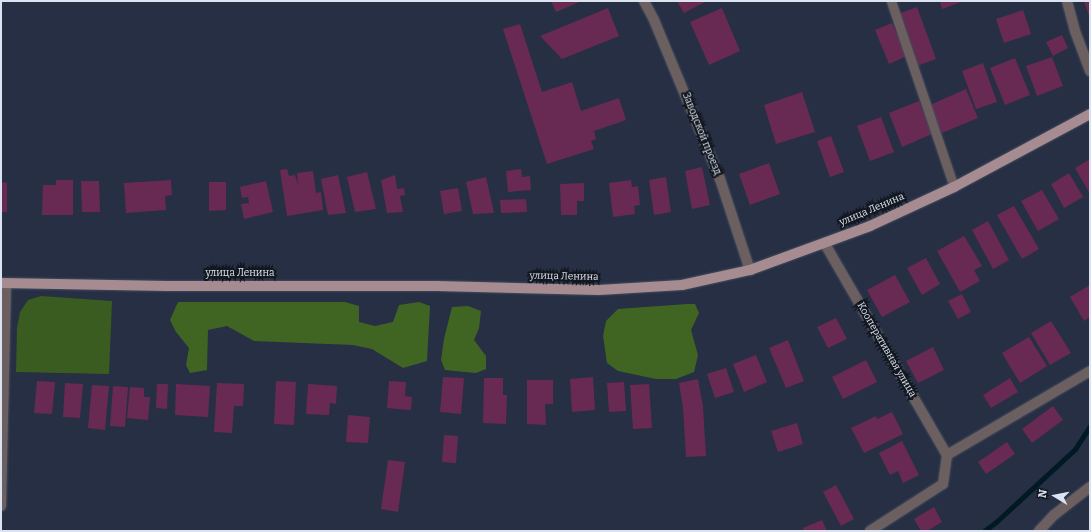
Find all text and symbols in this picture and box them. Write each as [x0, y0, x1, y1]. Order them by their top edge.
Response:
street label: Заводской проезд [679, 91, 723, 177]
street label: улица Ленина [838, 191, 906, 229]
street label: улица Ленина [205, 268, 275, 280]
street label: улица Ленина [529, 270, 599, 284]
street label: Кооперативная улица [854, 300, 918, 400]
north arrow [1035, 476, 1075, 516]
text: N [1036, 489, 1050, 499]

